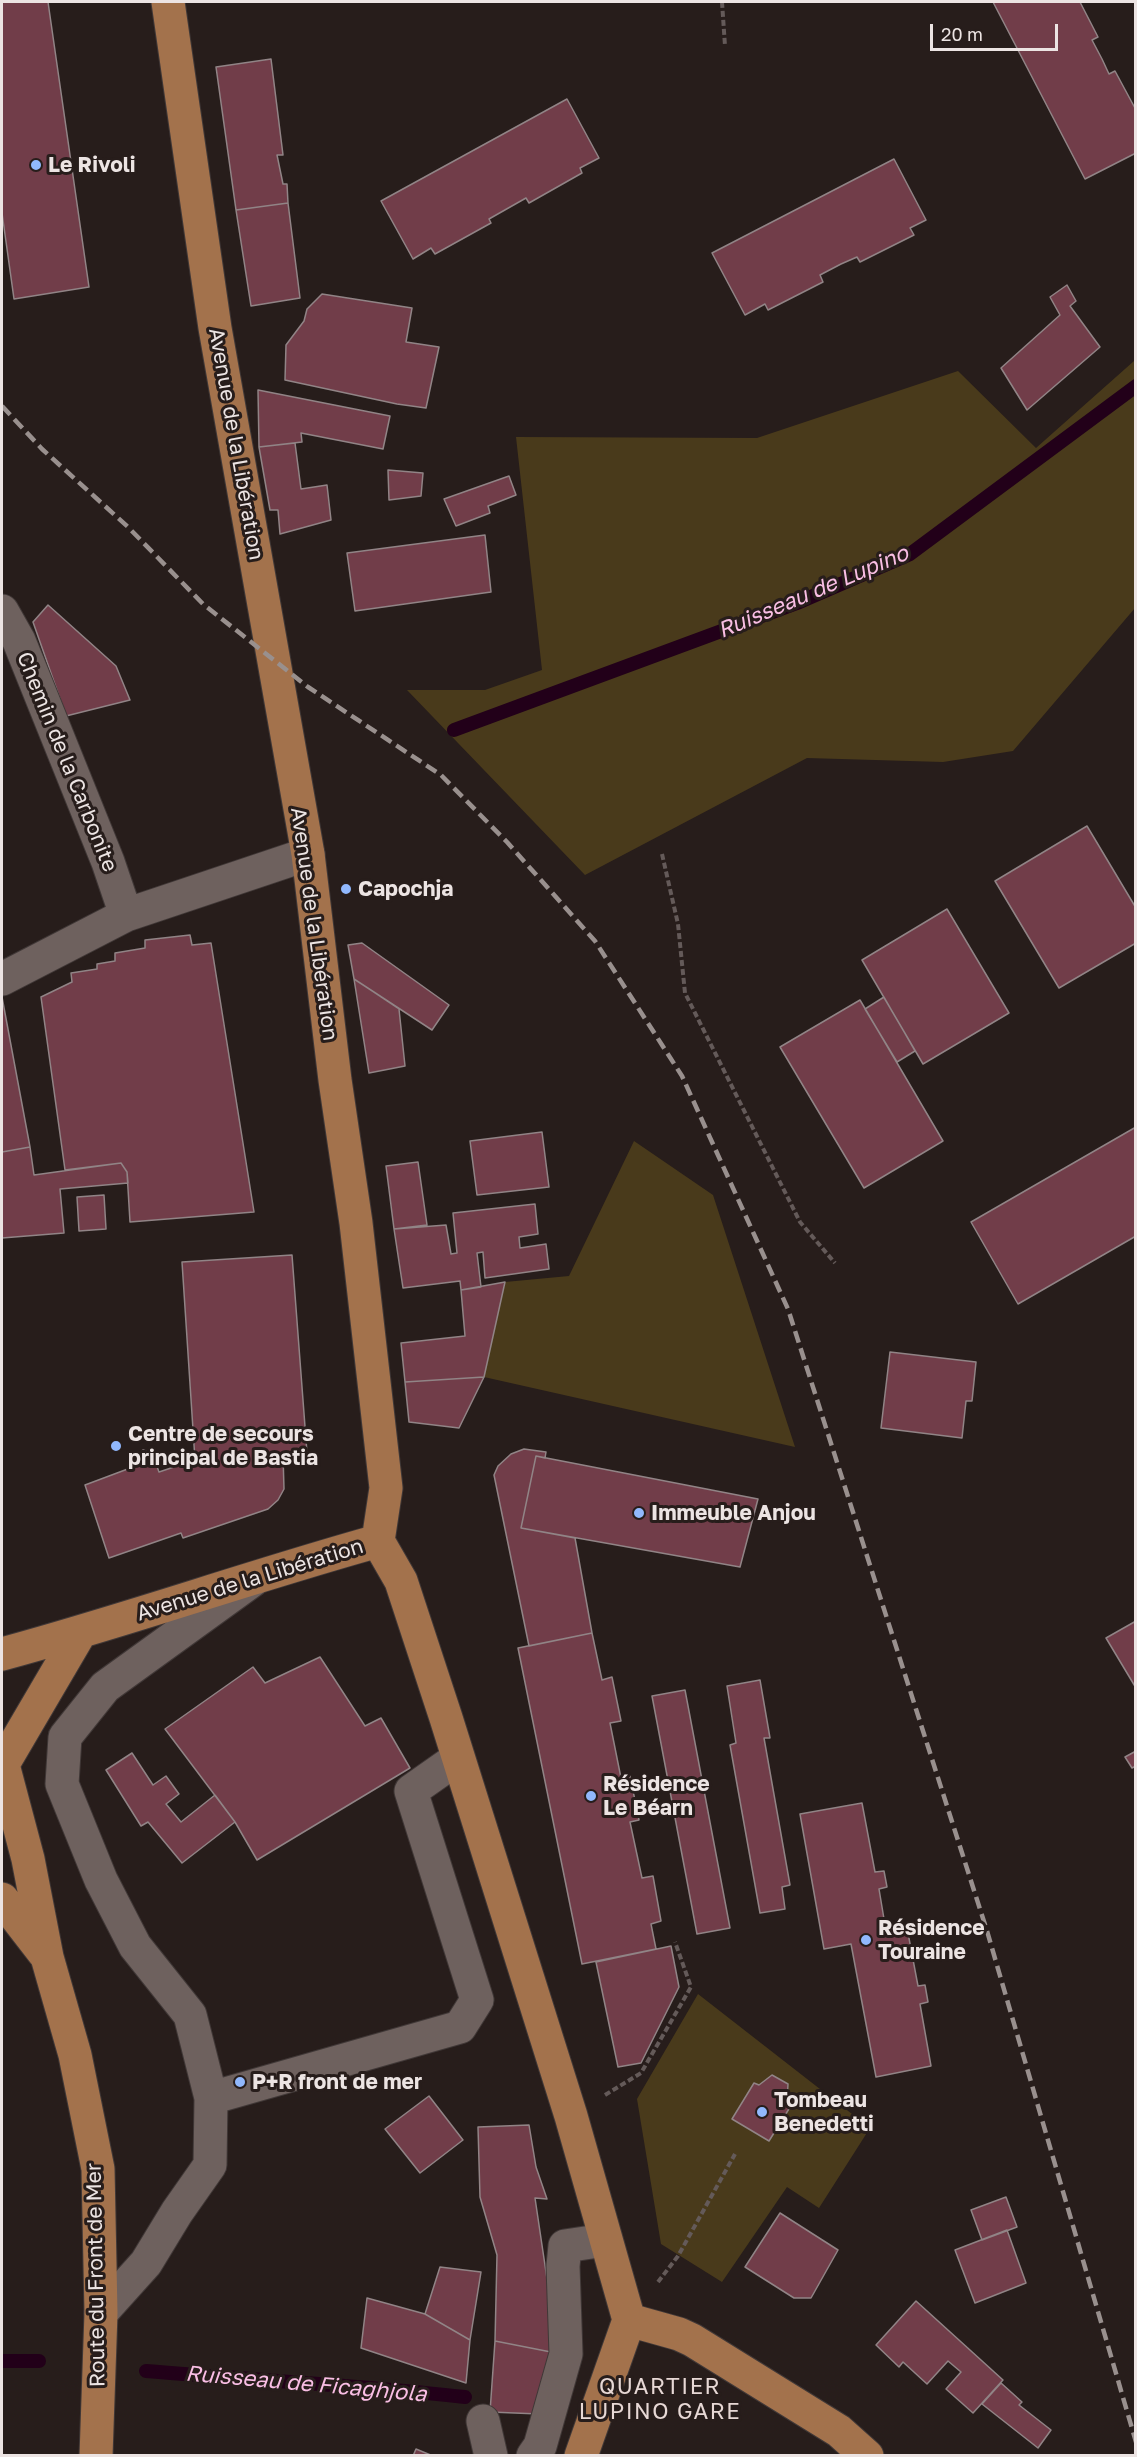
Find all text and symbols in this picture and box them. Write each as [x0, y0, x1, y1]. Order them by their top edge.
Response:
scale bar [933, 12, 1060, 50]
text: 20 m [941, 23, 983, 45]
place label: Le Rivoli [48, 152, 136, 178]
marker: Le Rivoli [29, 158, 43, 172]
street label: Avenue de la Libération [203, 326, 269, 562]
water label: Ruisseau de Lupino [714, 540, 912, 644]
street label: Chemin de la Carbonite [11, 648, 123, 876]
street label: Avenue de la Libération [285, 806, 343, 1042]
place label: Capochja [358, 876, 453, 902]
marker: Capochja [339, 882, 353, 896]
place label: Centre de secours principal de Bastia [128, 1421, 318, 1471]
marker: Centre de secours principal de Bastia [109, 1439, 123, 1453]
place label: Immeuble Anjou [651, 1500, 816, 1526]
marker: Immeuble Anjou [632, 1506, 646, 1520]
street label: Avenue de la Libération [134, 1534, 366, 1626]
place label: Résidence Le Béarn [603, 1771, 710, 1821]
marker: Résidence Le Béarn [584, 1789, 598, 1803]
place label: Résidence Touraine [878, 1915, 985, 1965]
marker: Résidence Touraine [859, 1933, 873, 1947]
place label: P+R front de mer [252, 2069, 422, 2095]
marker: P+R front de mer [233, 2075, 247, 2089]
place label: Tombeau Benedetti [774, 2087, 874, 2137]
marker: Tombeau Benedetti [755, 2105, 769, 2119]
street label: Route du Front de Mer [81, 2163, 111, 2387]
water label: Ruisseau de Ficaghjola [184, 2360, 428, 2408]
district label: QUARTIER LUPINO GARE [579, 2374, 741, 2426]

